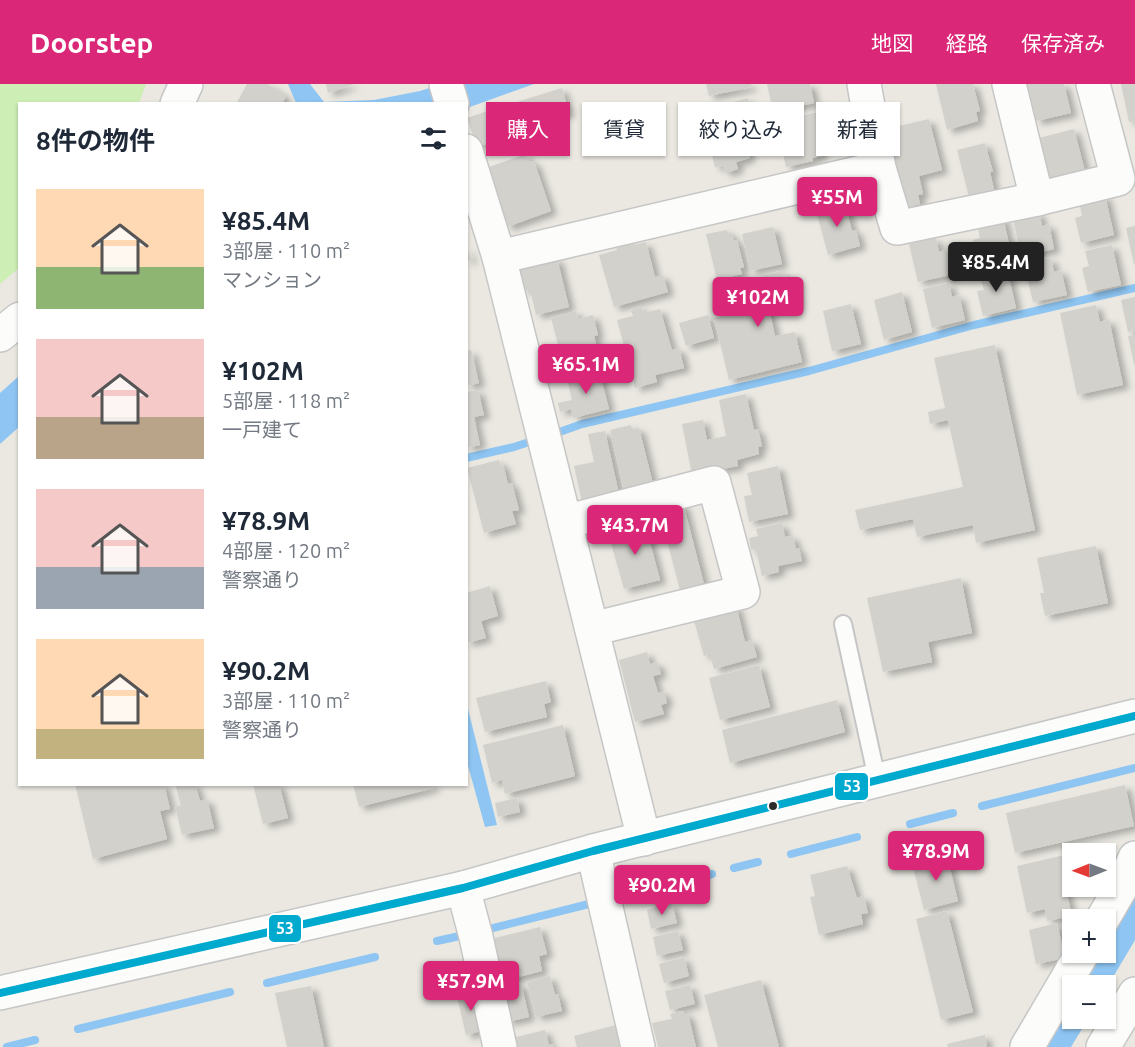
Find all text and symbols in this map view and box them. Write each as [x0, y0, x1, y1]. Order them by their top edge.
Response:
text: Doorstep [30, 27, 153, 58]
text: 地図 [871, 31, 913, 55]
text: 経路 [946, 31, 988, 55]
text: 保存済み [1021, 31, 1105, 55]
chip: 購入 [486, 102, 570, 156]
chip: 賃貸 [582, 102, 666, 156]
chip: 絞り込み [678, 102, 804, 156]
chip: 新着 [816, 102, 900, 156]
icon: filters [417, 122, 450, 155]
text: 8件の物件 [36, 126, 155, 155]
pin: ¥55M [801, 177, 873, 228]
text: ¥55M [811, 185, 863, 208]
text: ¥85.4M [222, 206, 310, 235]
icon: home [84, 213, 156, 285]
text: 3部屋 · 110 m² [222, 239, 350, 262]
pin: ¥85.4M [947, 242, 1045, 293]
text: ¥85.4M [962, 250, 1030, 273]
text: マンション [222, 268, 322, 291]
pin: ¥102M [716, 277, 800, 328]
text: ¥102M [727, 285, 789, 308]
pin: ¥65.1M [537, 344, 635, 395]
text: ¥65.1M [552, 352, 620, 375]
text: ¥102M [222, 356, 304, 385]
icon: home [84, 363, 156, 435]
text: 5部屋 · 118 m² [222, 389, 350, 412]
text: 一戸建て [222, 418, 302, 441]
pin: ¥43.7M [586, 505, 684, 556]
text: ¥78.9M [222, 506, 310, 535]
icon: home [84, 513, 156, 585]
text: ¥43.7M [601, 513, 669, 536]
text: 4部屋 · 120 m² [222, 539, 350, 562]
text: 警察通り [222, 568, 302, 591]
text: ¥90.2M [222, 656, 310, 685]
icon: home [84, 663, 156, 735]
text: 3部屋 · 110 m² [222, 689, 350, 712]
text: 警察通り [222, 718, 302, 741]
line badge: 53 [834, 772, 869, 801]
text: 53 [843, 777, 861, 795]
unlabelled marker [767, 800, 779, 812]
pin: ¥78.9M [887, 831, 985, 882]
text: ¥78.9M [902, 839, 970, 862]
north arrow [1062, 843, 1116, 897]
map controls [1062, 843, 1116, 1029]
pin: ¥90.2M [613, 865, 711, 916]
text: ¥90.2M [628, 873, 696, 896]
button: + [1062, 909, 1116, 963]
line badge: 53 [268, 914, 302, 943]
text: 53 [276, 919, 294, 937]
pin: ¥57.9M [422, 961, 520, 1012]
text: ¥57.9M [437, 969, 505, 992]
button: − [1062, 975, 1116, 1029]

